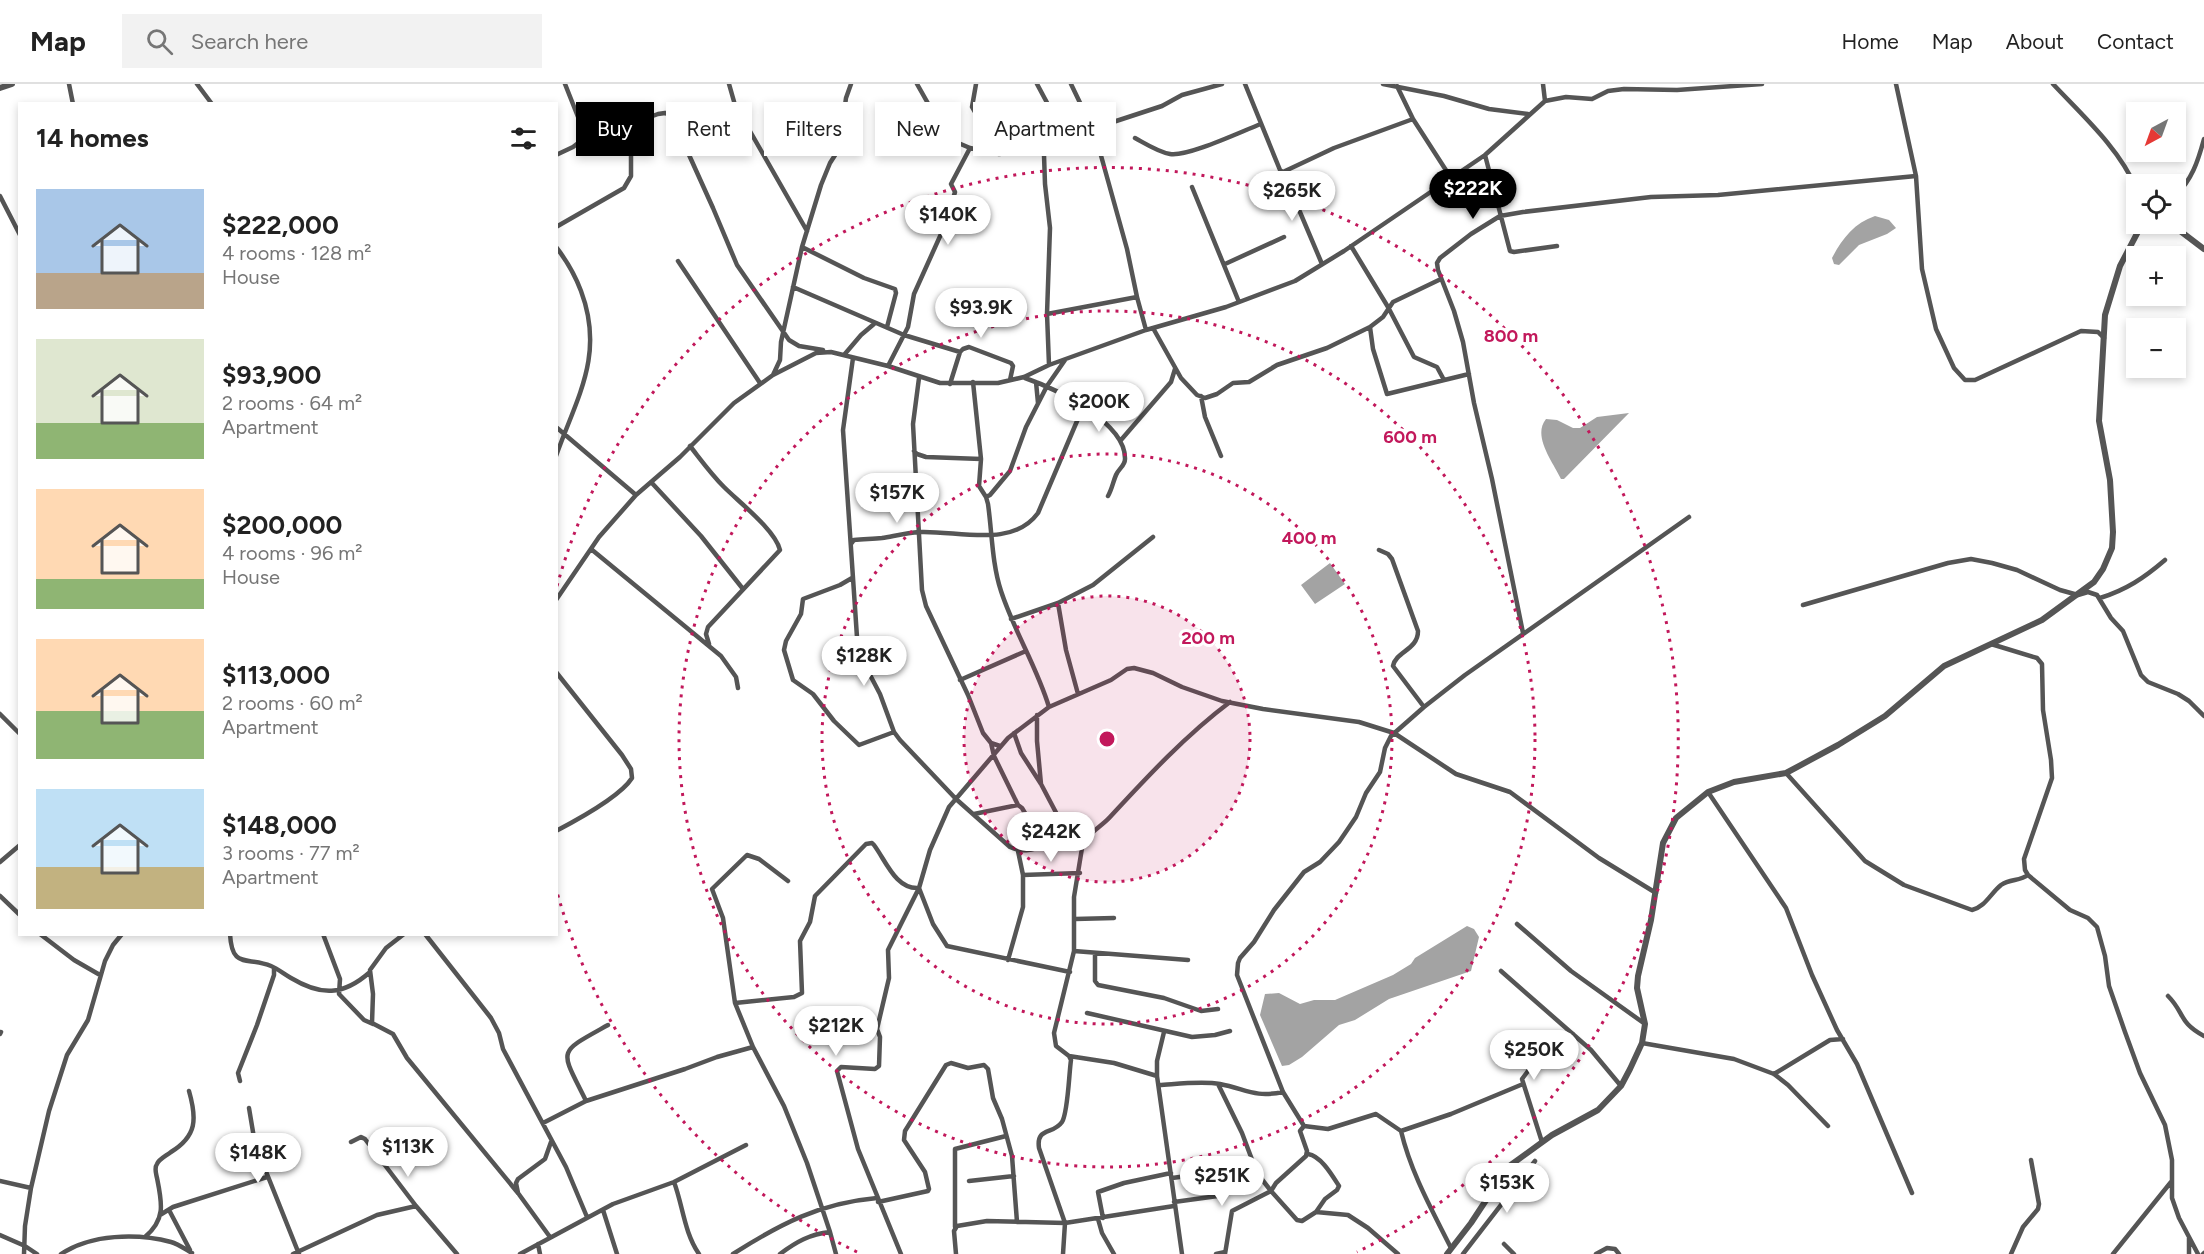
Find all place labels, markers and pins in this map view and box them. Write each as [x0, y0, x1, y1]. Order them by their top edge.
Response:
pin: $222K [1431, 169, 1515, 220]
pin: $265K [1250, 171, 1334, 222]
pin: $140K [906, 195, 990, 246]
pin: $93.9K [932, 288, 1030, 339]
pin: $200K [1057, 382, 1141, 433]
pin: $157K [855, 473, 939, 524]
pin: $128K [822, 636, 906, 687]
centre of rings [1097, 729, 1117, 749]
pin: $242K [1009, 812, 1093, 863]
pin: $212K [794, 1006, 878, 1057]
pin: $250K [1492, 1030, 1576, 1081]
pin: $113K [366, 1127, 450, 1178]
pin: $148K [216, 1133, 300, 1184]
pin: $251K [1180, 1156, 1264, 1207]
pin: $153K [1465, 1163, 1549, 1214]

